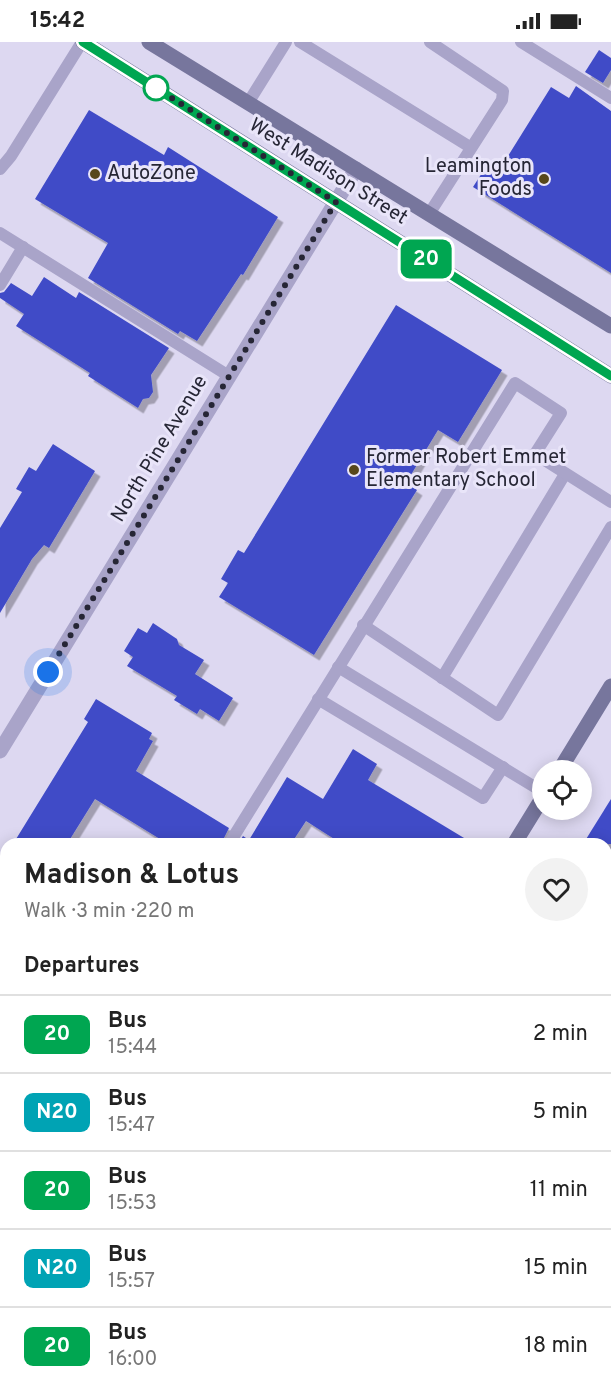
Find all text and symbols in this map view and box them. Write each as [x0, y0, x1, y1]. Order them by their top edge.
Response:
text: 15:42 [30, 8, 85, 35]
unlabelled marker [143, 75, 169, 101]
street label: West Madison Street [244, 113, 412, 231]
place label: Leamington Foods [425, 154, 532, 203]
place label: AutoZone [107, 161, 196, 187]
marker: AutoZone [88, 167, 102, 181]
marker: Leamington Foods [537, 172, 551, 186]
line badge: 20 [399, 240, 453, 278]
text: 20 [413, 246, 439, 273]
street label: North Pine Avenue [106, 371, 214, 527]
place label: Former Robert Emmet Elementary School [366, 445, 566, 494]
marker: Former Robert Emmet Elementary School [347, 463, 361, 477]
your location [33, 657, 63, 687]
map controls [532, 760, 592, 820]
button: locate [532, 760, 592, 820]
text: Madison & Lotus [24, 858, 239, 894]
button: heart [525, 858, 588, 921]
text: Walk · 3 min · 220 m [24, 899, 194, 925]
text: Departures [24, 953, 140, 980]
text: Bus [108, 1008, 147, 1035]
text: 20 [44, 1021, 70, 1048]
text: 2 min [533, 1021, 588, 1048]
text: 15:44 [108, 1035, 157, 1061]
text: Bus [108, 1086, 147, 1113]
text: N20 [36, 1099, 78, 1126]
text: 5 min [533, 1099, 588, 1126]
text: 15:47 [108, 1113, 155, 1139]
text: Bus [108, 1164, 147, 1191]
text: 20 [44, 1177, 70, 1204]
text: 11 min [530, 1177, 588, 1204]
text: 15:53 [108, 1191, 157, 1217]
text: Bus [108, 1242, 147, 1269]
text: N20 [36, 1255, 78, 1282]
text: 15 min [524, 1255, 588, 1282]
text: 15:57 [108, 1269, 155, 1295]
text: Bus [108, 1320, 147, 1347]
text: 20 [44, 1333, 70, 1360]
text: 18 min [525, 1333, 588, 1360]
text: 16:00 [108, 1347, 157, 1373]

